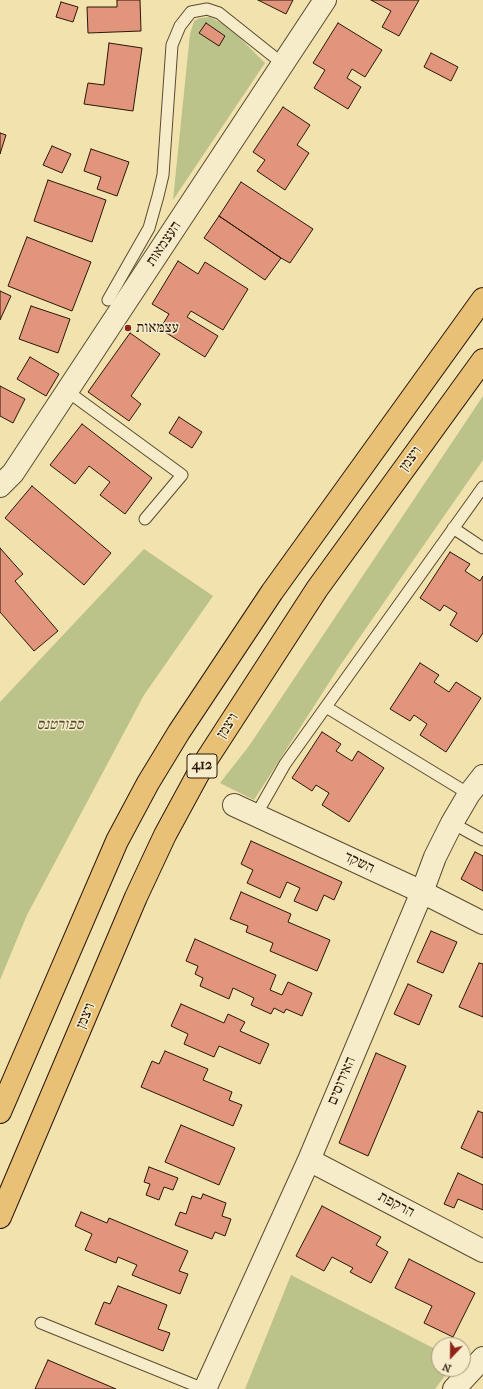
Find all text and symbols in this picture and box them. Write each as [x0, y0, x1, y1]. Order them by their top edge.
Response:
street label: העצמאות [142, 218, 186, 270]
place label: עצמאות [136, 319, 179, 337]
marker: עצמאות [123, 323, 133, 333]
street label: ויצמן [396, 443, 426, 475]
street label: ויצמן [213, 710, 243, 742]
park label: ספורטנס [37, 716, 83, 734]
road number: 412 [187, 754, 217, 778]
street label: השקד [341, 848, 377, 878]
street label: ויצמן [72, 1000, 100, 1032]
street label: האירוסים [324, 1054, 360, 1108]
street label: הרקפת [375, 1188, 417, 1222]
north arrow [431, 1337, 471, 1377]
text: N [440, 1360, 453, 1375]

